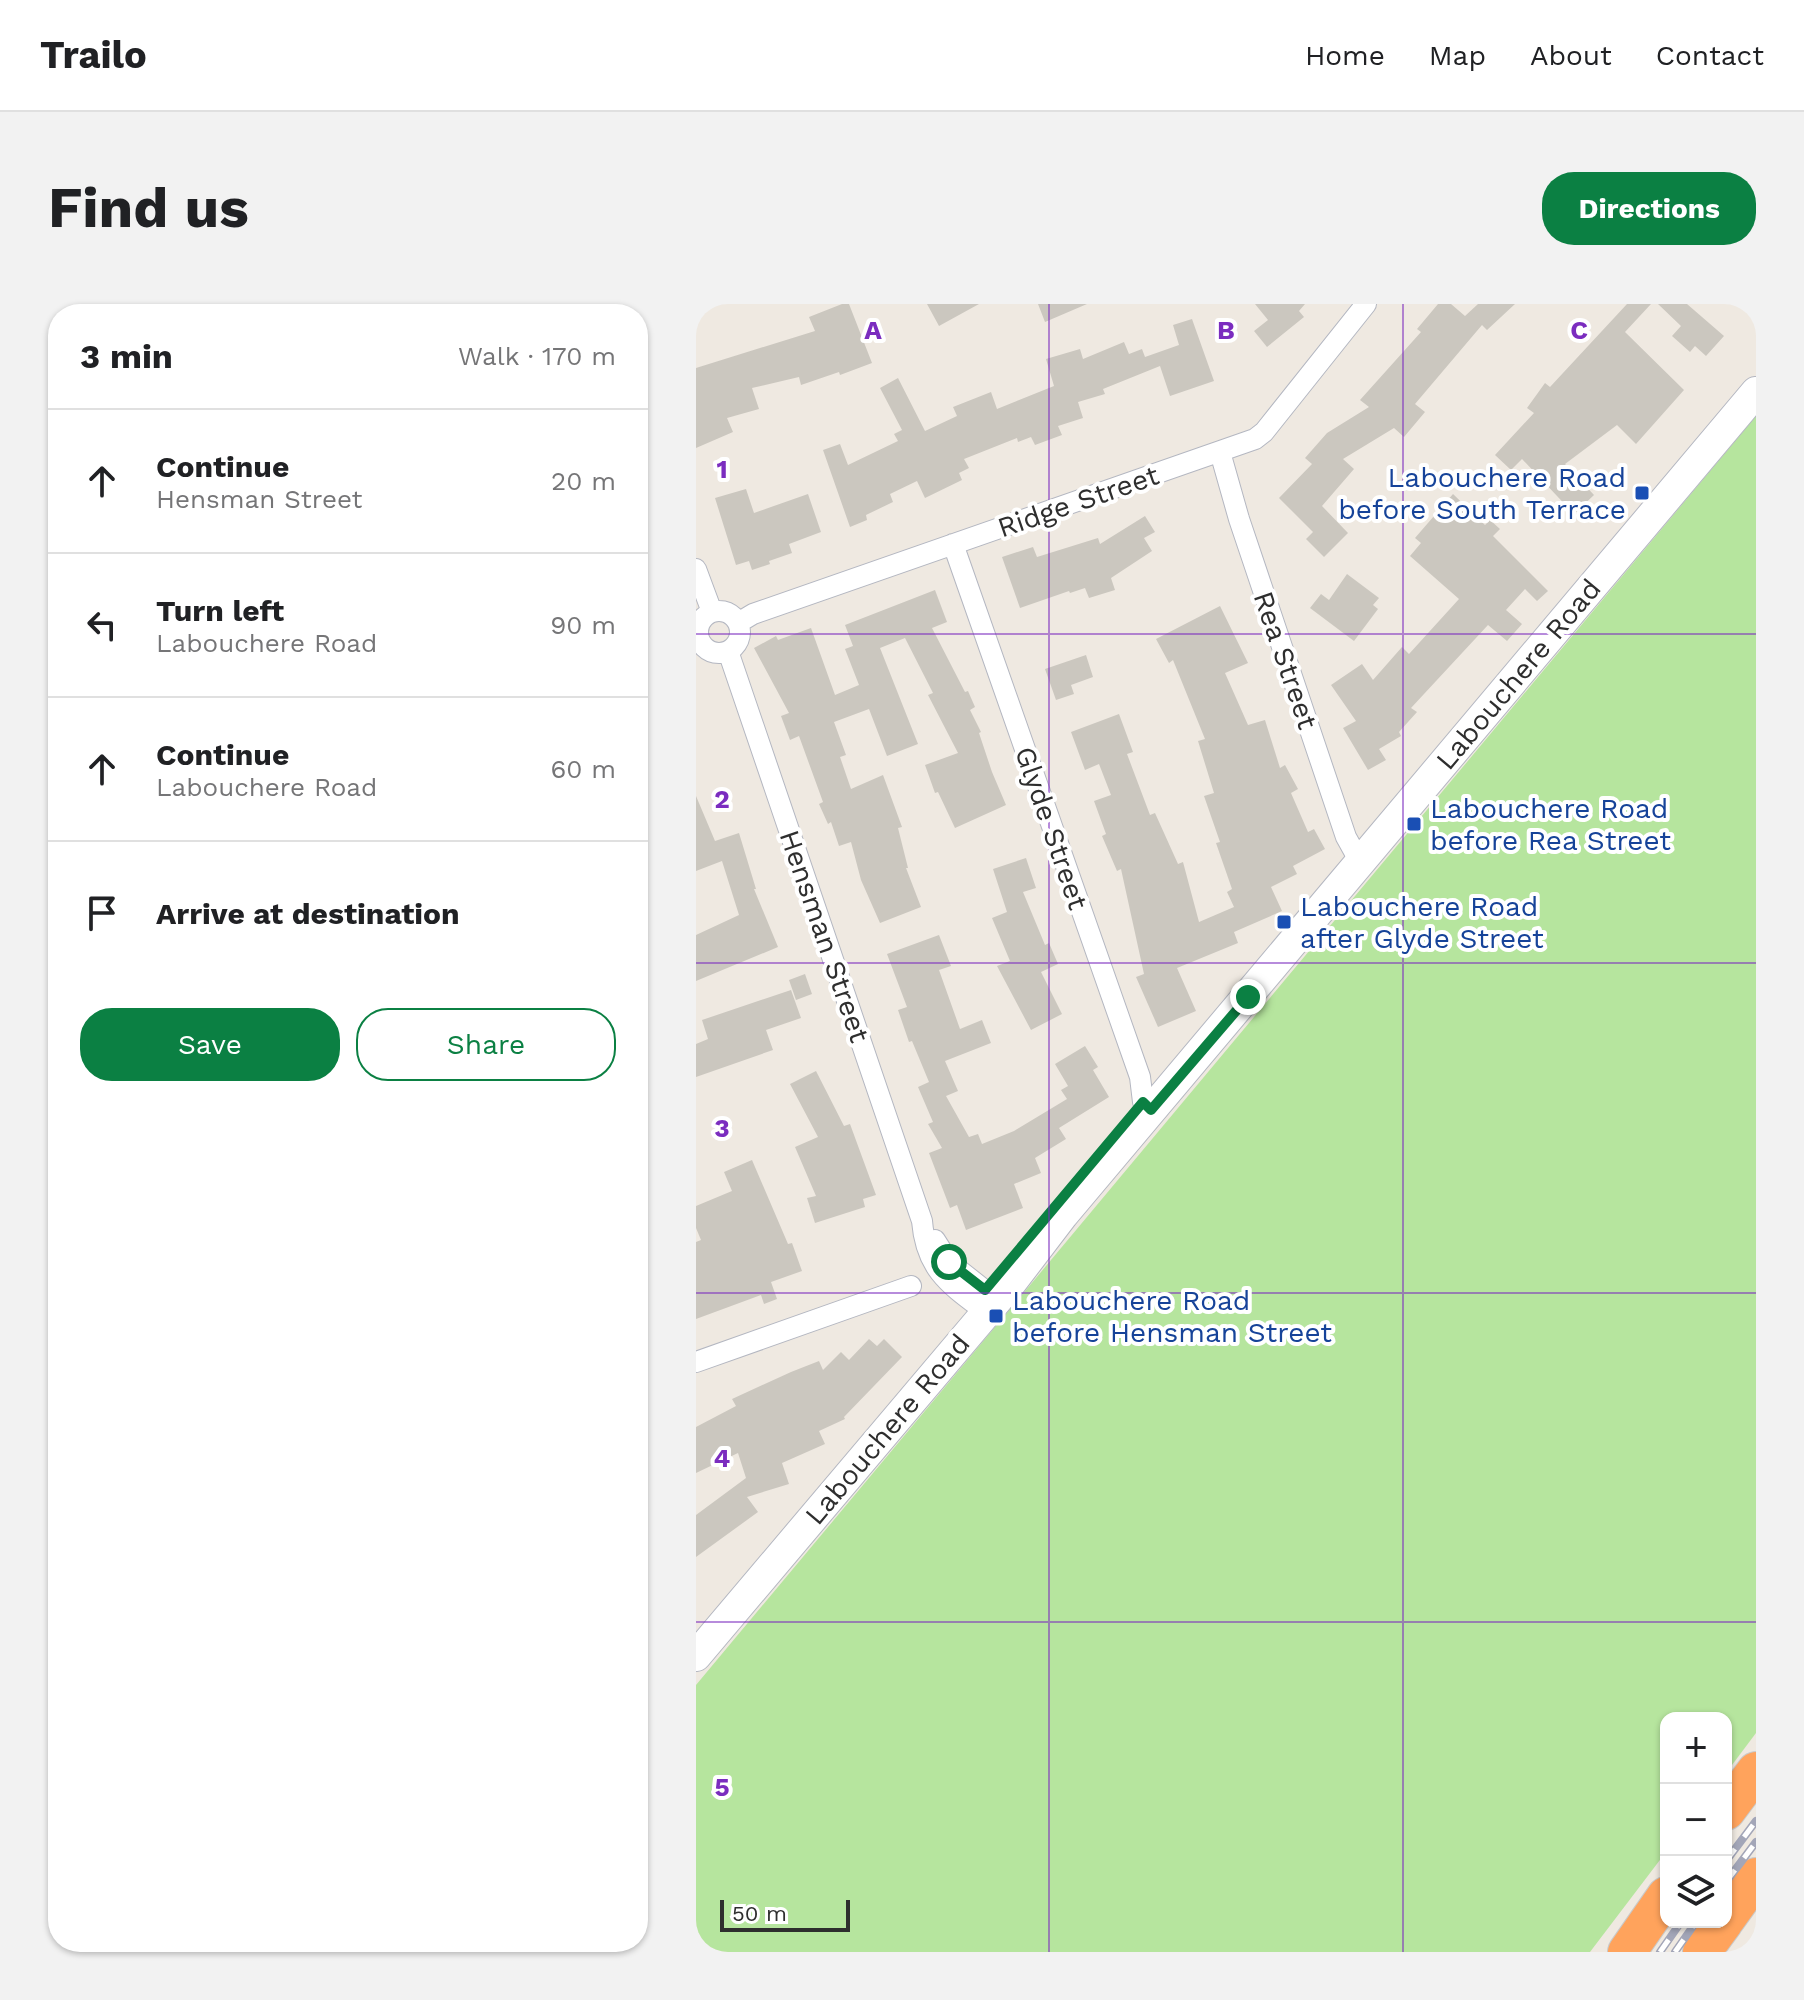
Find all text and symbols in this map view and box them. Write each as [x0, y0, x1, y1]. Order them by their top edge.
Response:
text: Trailo [40, 33, 147, 77]
text: Home [1305, 39, 1385, 72]
text: Map [1429, 39, 1486, 72]
text: About [1530, 39, 1612, 72]
text: Contact [1656, 39, 1764, 72]
button: Directions [1542, 172, 1756, 245]
text: Find us [48, 175, 249, 241]
text: A [864, 315, 882, 345]
text: B [1217, 315, 1235, 345]
text: C [1570, 315, 1588, 345]
text: 3 min [80, 336, 173, 376]
text: Walk · 170 m [458, 341, 616, 371]
text: Continue [156, 449, 289, 484]
text: 1 [716, 454, 728, 484]
street label: Ridge Street [993, 458, 1163, 544]
icon: ahead [80, 459, 124, 503]
place label: Labouchere Road before South Terrace [1338, 461, 1626, 526]
text: 20 m [551, 466, 616, 496]
text: Hensman Street [156, 484, 362, 514]
marker: Labouchere Road before South Terrace [1633, 484, 1651, 502]
street label: Labouchere Road [1429, 572, 1608, 776]
street label: Rea Street [1247, 587, 1325, 734]
text: Turn left [156, 593, 284, 628]
icon: left [80, 603, 124, 647]
text: 90 m [550, 610, 616, 640]
text: Labouchere Road [156, 628, 377, 658]
text: Continue [156, 737, 289, 772]
street label: Glyde Street [1008, 742, 1095, 914]
icon: ahead [80, 747, 124, 791]
text: 60 m [550, 754, 616, 784]
text: Labouchere Road [156, 772, 377, 802]
text: 2 [714, 784, 730, 814]
place label: Labouchere Road before Rea Street [1430, 792, 1671, 857]
marker: Labouchere Road before Rea Street [1405, 815, 1423, 833]
street label: Hensman Street [773, 826, 876, 1047]
place label: Labouchere Road after Glyde Street [1300, 890, 1544, 955]
icon: arrive [80, 891, 124, 935]
text: Arrive at destination [156, 896, 460, 931]
marker: Labouchere Road after Glyde Street [1275, 913, 1293, 931]
route end [1230, 979, 1266, 1015]
button: Save [80, 1008, 340, 1081]
button: Share [356, 1008, 616, 1081]
text: 3 [714, 1113, 730, 1143]
route start [931, 1244, 967, 1280]
place label: Labouchere Road before Hensman Street [1012, 1284, 1332, 1349]
marker: Labouchere Road before Hensman Street [987, 1307, 1005, 1325]
street label: Labouchere Road [798, 1327, 977, 1531]
text: 4 [714, 1443, 731, 1473]
map controls [1660, 1712, 1732, 1928]
button: + [1660, 1712, 1732, 1784]
text: 5 [714, 1772, 730, 1802]
button: − [1660, 1784, 1732, 1856]
button: layers [1660, 1856, 1732, 1928]
scale bar [720, 1896, 850, 1932]
text: 50 m [732, 1901, 787, 1926]

